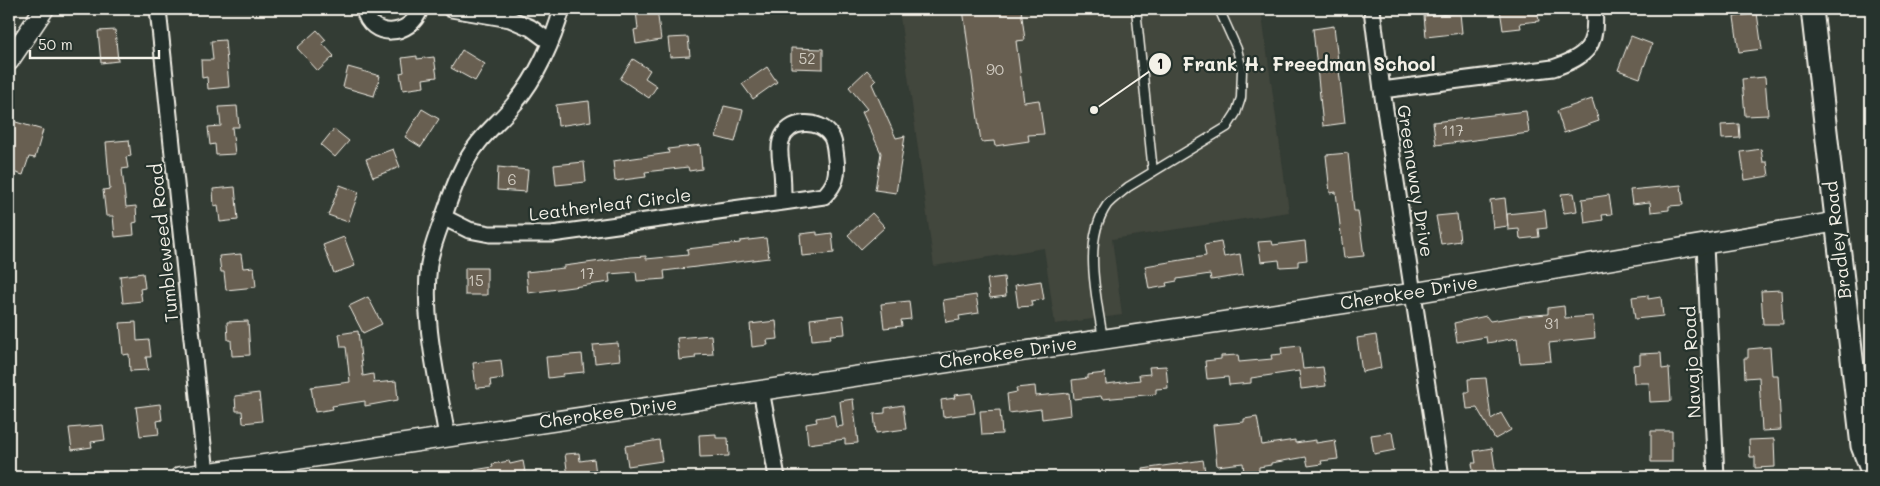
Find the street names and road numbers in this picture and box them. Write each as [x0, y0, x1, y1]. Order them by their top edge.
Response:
street label: Greenaway Drive [1392, 103, 1440, 259]
street label: Tumbleweed Road [143, 162, 183, 324]
street label: Bradley Road [1818, 180, 1856, 300]
street label: Leatherleaf Circle [527, 182, 692, 226]
street label: Cherokee Drive [1338, 269, 1479, 315]
street label: Navajo Road [1676, 305, 1706, 419]
street label: Cherokee Drive [937, 330, 1078, 374]
street label: Cherokee Drive [537, 390, 678, 434]

